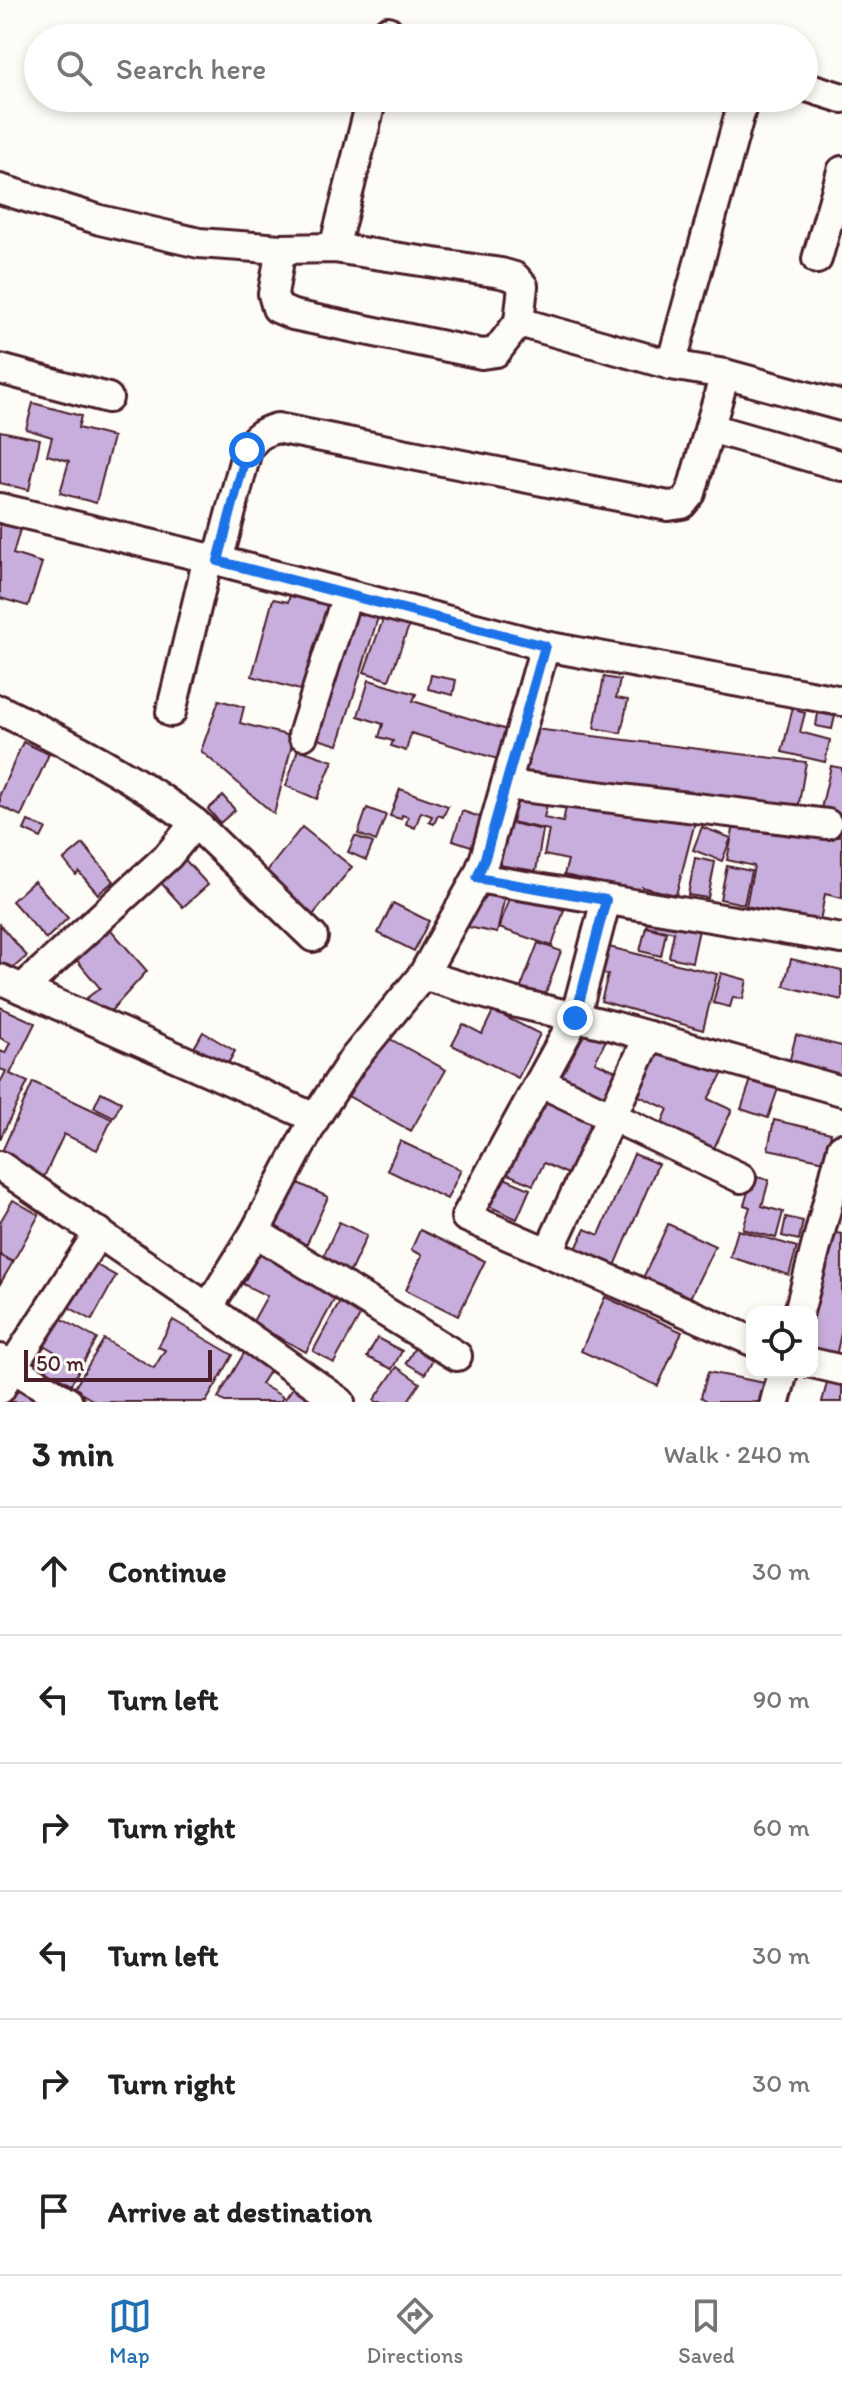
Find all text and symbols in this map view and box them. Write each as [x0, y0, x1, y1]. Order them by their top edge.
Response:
search box [24, 24, 818, 112]
icon: search [52, 46, 96, 90]
text: Search here [116, 50, 266, 87]
route start [229, 432, 265, 468]
route end [557, 1000, 593, 1036]
map controls [746, 1306, 818, 1378]
button: locate [746, 1306, 818, 1378]
scale bar [24, 1346, 212, 1382]
text: 50 m [36, 1350, 85, 1377]
text: 3 min [32, 1434, 114, 1475]
text: Walk · 240 m [664, 1438, 810, 1470]
icon: ahead [32, 1549, 76, 1593]
text: Continue [108, 1553, 227, 1590]
text: 30 m [752, 1555, 810, 1587]
icon: left [32, 1677, 76, 1721]
text: Turn left [108, 1681, 219, 1718]
text: 90 m [753, 1683, 810, 1715]
icon: right [32, 1805, 76, 1849]
text: Turn right [108, 1809, 236, 1846]
text: 60 m [753, 1811, 810, 1843]
icon: left [32, 1933, 76, 1977]
text: Turn left [108, 1937, 219, 1974]
text: 30 m [752, 1939, 810, 1971]
icon: right [32, 2061, 76, 2105]
text: Turn right [108, 2065, 236, 2102]
text: 30 m [752, 2067, 810, 2099]
icon: arrive [32, 2189, 76, 2233]
text: Arrive at destination [108, 2193, 372, 2230]
tab: Map [108, 2294, 152, 2369]
tab: Directions [367, 2294, 463, 2369]
tab: Saved [678, 2294, 734, 2369]

